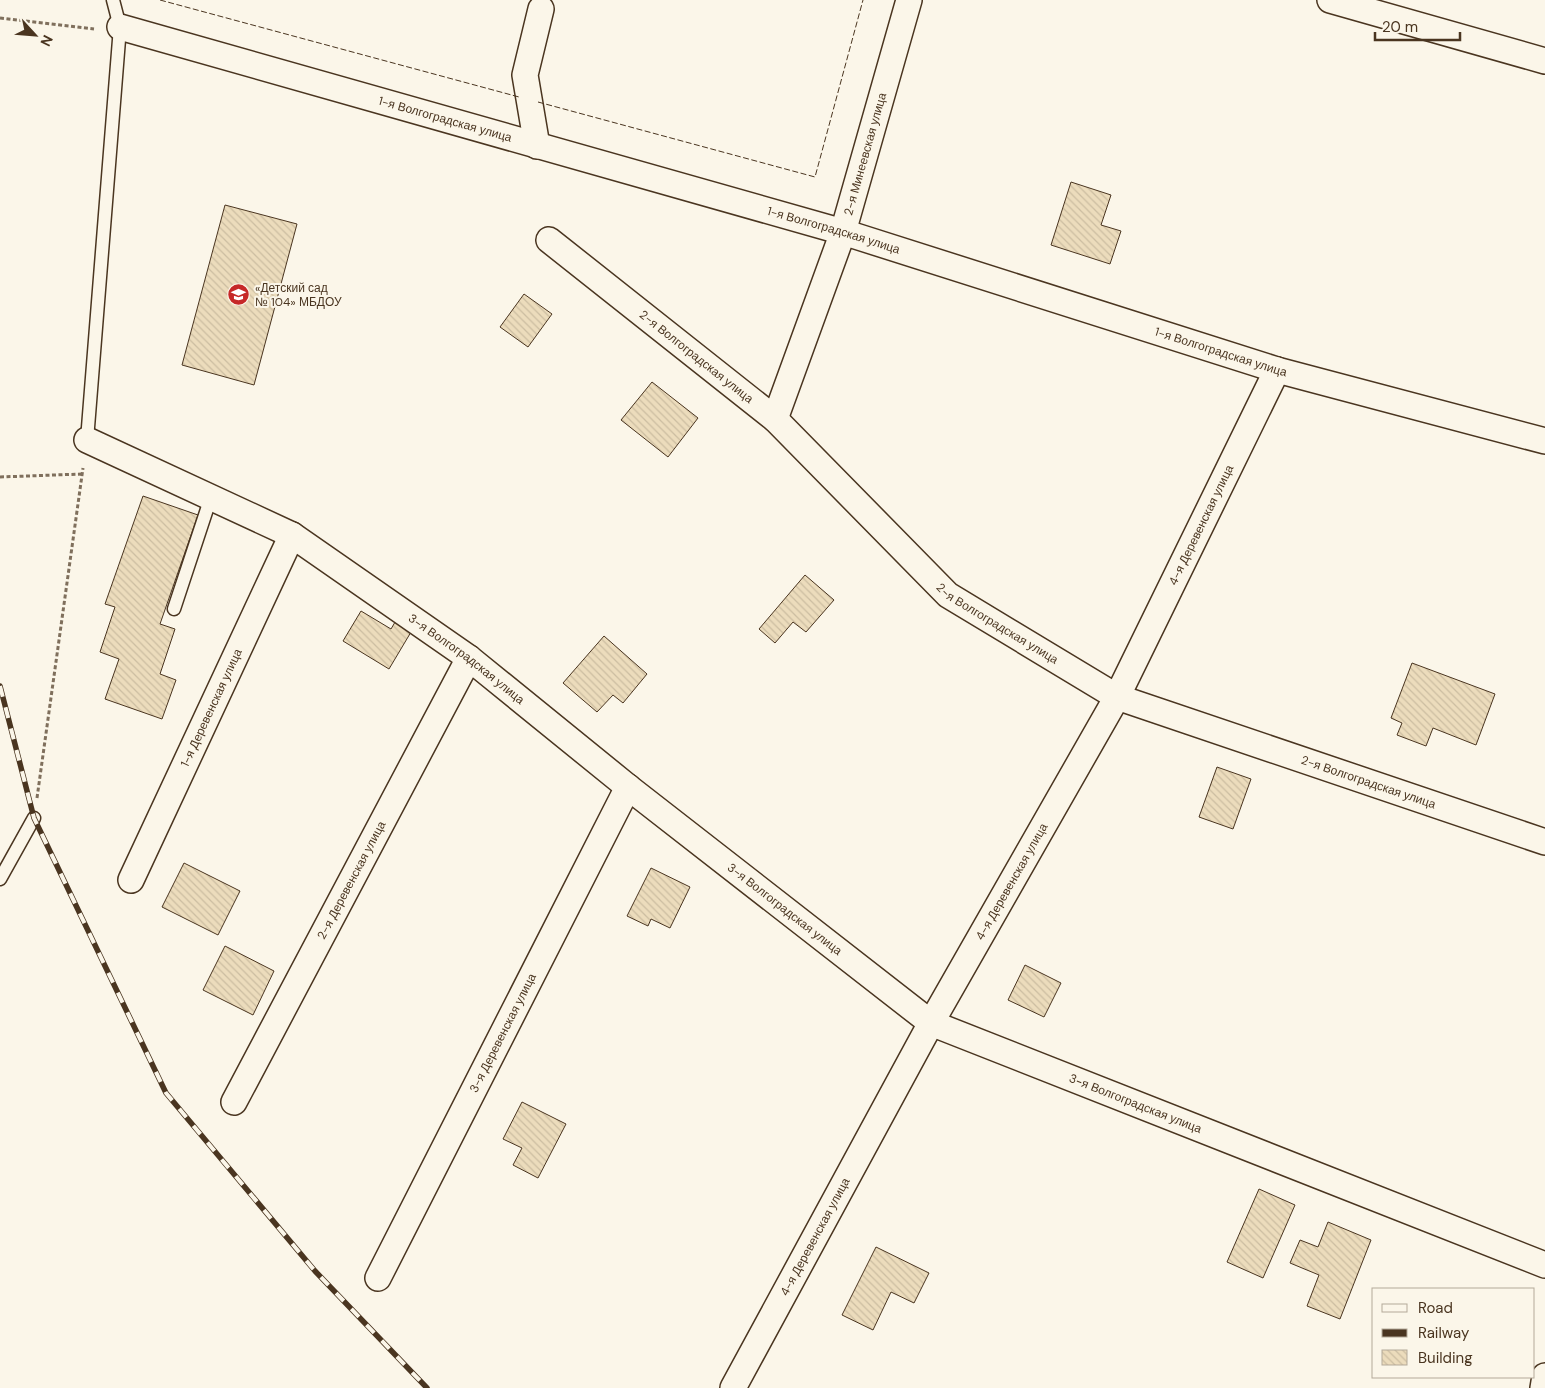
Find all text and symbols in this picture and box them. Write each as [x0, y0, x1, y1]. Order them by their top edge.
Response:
north arrow [10, 10, 60, 60]
scale bar [1375, 10, 1460, 42]
text: 20 m [1382, 17, 1418, 37]
text: N [36, 32, 57, 49]
street label: 2-я Минеевская улица [840, 90, 890, 217]
street label: 1-я Волгоградская улица [377, 93, 514, 146]
street label: 1-я Волгоградская улица [765, 203, 902, 258]
place label: «Детский сад № 104» МБДОУ [255, 280, 342, 310]
school or university icon: «Детский сад № 104» МБДОУ [227, 283, 251, 307]
street label: 2-я Волгоградская улица [636, 307, 757, 407]
street label: 1-я Волгоградская улица [1153, 324, 1289, 380]
street label: 4-я Деревенская улица [1165, 462, 1238, 588]
street label: 2-я Волгоградская улица [933, 580, 1062, 668]
street label: 3-я Волгоградская улица [405, 610, 528, 708]
street label: 1-я Деревенская улица [177, 646, 246, 770]
street label: 2-я Волгоградская улица [1299, 752, 1438, 813]
street label: 2-я Деревенская улица [314, 818, 389, 942]
street label: 4-я Деревенская улица [972, 820, 1052, 943]
street label: 3-я Волгоградская улица [724, 859, 846, 959]
street label: 3-я Деревенская улица [466, 970, 540, 1095]
street label: 3-я Волгоградская улица [1067, 1070, 1204, 1137]
street label: 4-я Деревенская улица [776, 1175, 854, 1299]
legend [1372, 1288, 1535, 1378]
text: Road [1418, 1298, 1453, 1318]
text: Railway [1418, 1323, 1470, 1343]
text: Building [1418, 1348, 1473, 1368]

